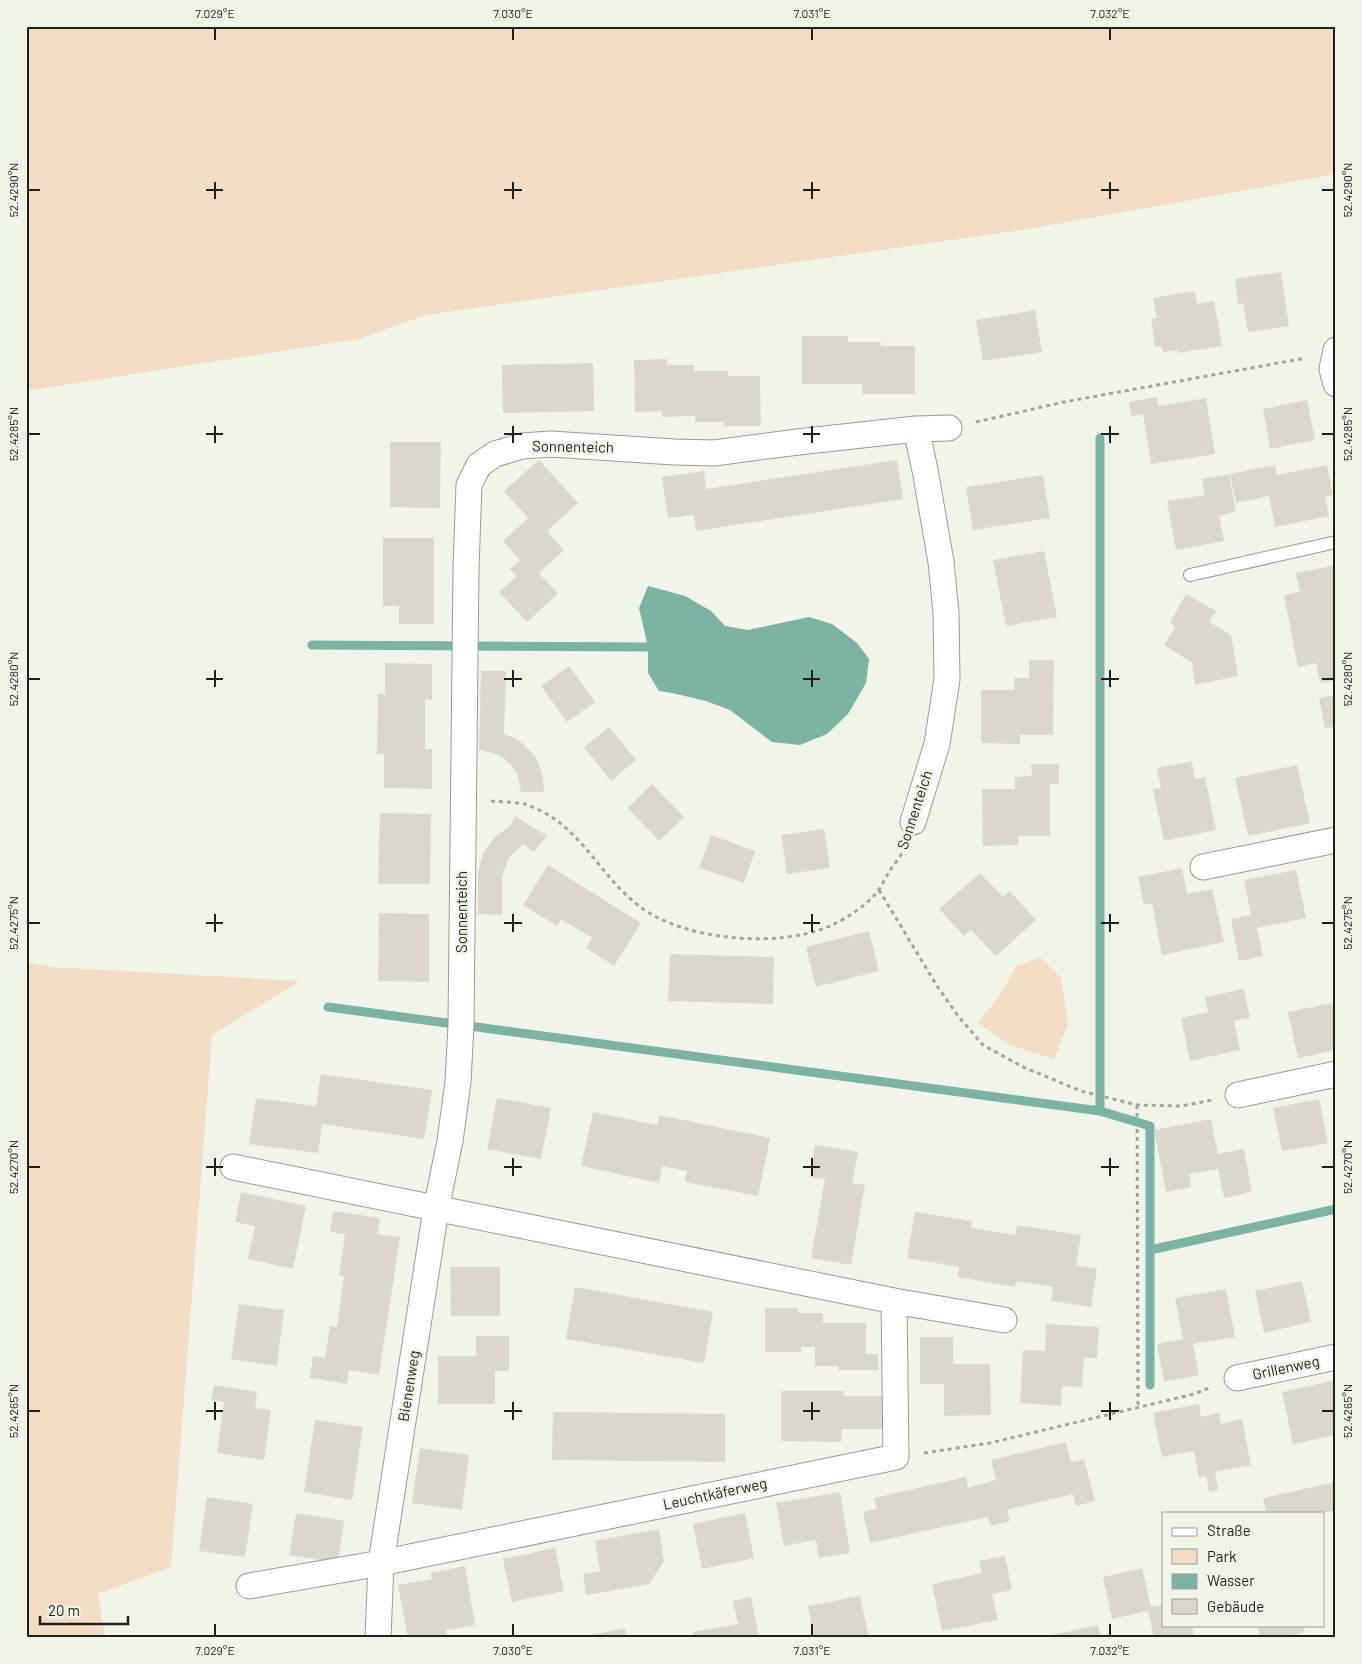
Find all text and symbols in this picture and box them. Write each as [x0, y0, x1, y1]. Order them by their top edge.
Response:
text: 7.029°E [195, 6, 235, 20]
text: 7.030°E [493, 6, 533, 20]
text: 7.031°E [794, 6, 830, 20]
text: 7.032°E [1090, 6, 1130, 20]
text: 52.4290°N [6, 163, 20, 217]
text: 52.4290°N [1340, 163, 1354, 217]
text: 52.4285°N [6, 407, 20, 461]
text: 52.4285°N [1340, 407, 1354, 461]
street label: Sonnenteich [532, 436, 614, 456]
text: 52.4280°N [6, 652, 20, 706]
text: 52.4280°N [1340, 652, 1354, 706]
street label: Sonnenteich [893, 768, 935, 851]
street label: Sonnenteich [452, 871, 470, 953]
text: 52.4275°N [6, 896, 20, 950]
text: 52.4275°N [1340, 896, 1354, 950]
text: 52.4270°N [6, 1140, 20, 1194]
text: 52.4270°N [1340, 1140, 1354, 1194]
street label: Bienenweg [394, 1349, 423, 1423]
street label: Grillenweg [1251, 1351, 1321, 1383]
text: 52.4265°N [6, 1384, 20, 1438]
text: 52.4265°N [1340, 1384, 1354, 1438]
street label: Leuchtkäferweg [661, 1473, 769, 1513]
legend [1162, 1512, 1324, 1626]
text: Straße [1207, 1521, 1251, 1539]
text: Park [1207, 1547, 1237, 1565]
text: Wasser [1207, 1571, 1255, 1589]
scale bar [40, 1594, 128, 1626]
text: Gebäude [1207, 1597, 1264, 1615]
text: 20 m [48, 1601, 80, 1619]
text: 7.029°E [195, 1643, 235, 1657]
text: 7.030°E [493, 1643, 533, 1657]
text: 7.031°E [794, 1643, 830, 1657]
text: 7.032°E [1090, 1643, 1130, 1657]

